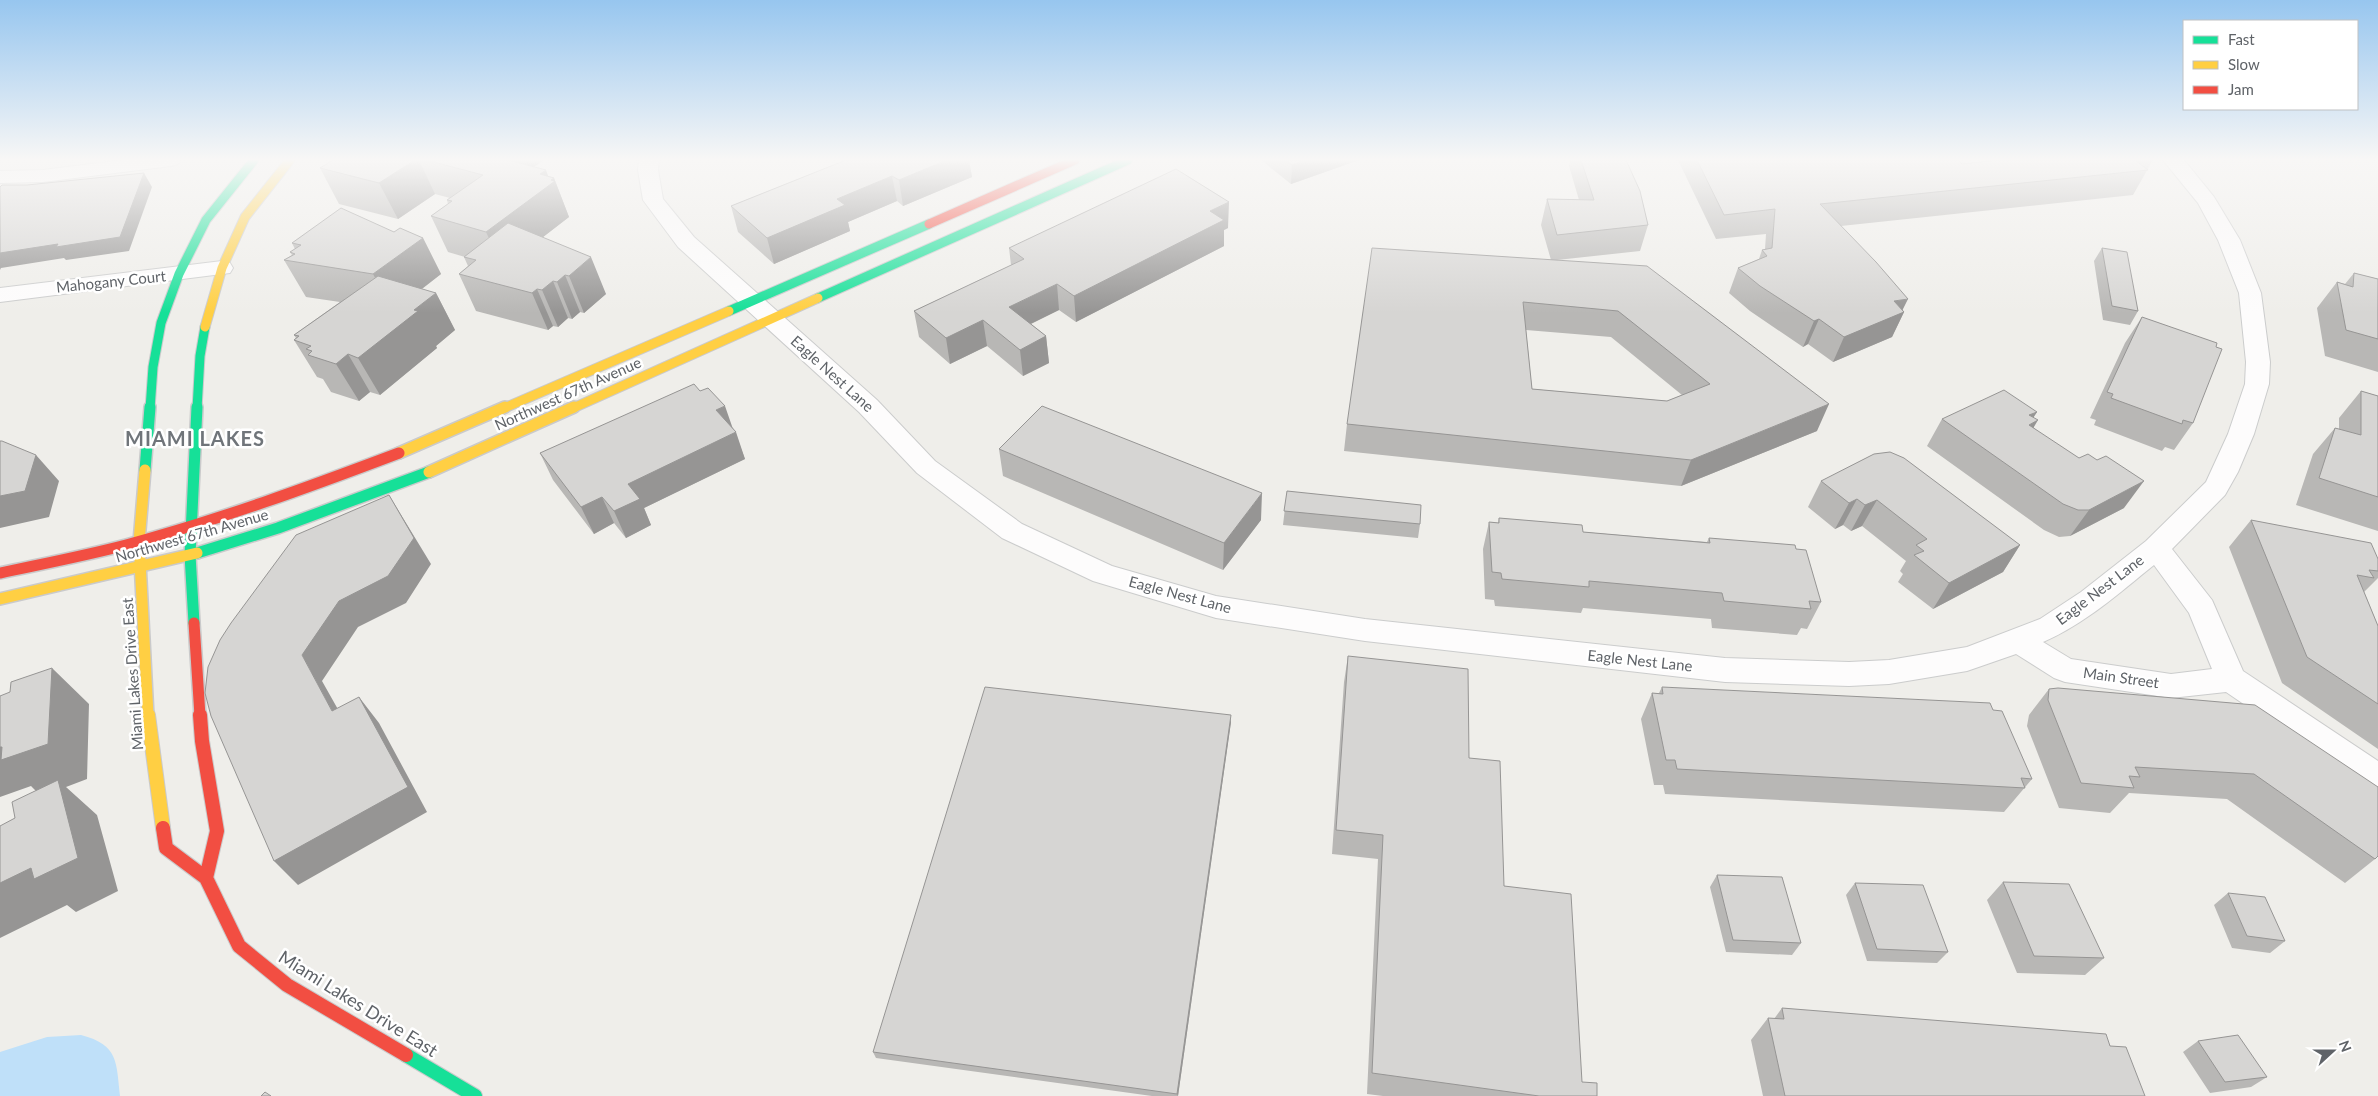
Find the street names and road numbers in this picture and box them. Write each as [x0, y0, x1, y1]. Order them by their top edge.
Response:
street label: Mahogany Court [55, 266, 167, 296]
street label: Eagle Nest Lane [787, 331, 878, 415]
street label: Northwest 67th Avenue [492, 353, 644, 434]
street label: Northwest 67th Avenue [113, 505, 270, 566]
street label: Eagle Nest Lane [2052, 550, 2147, 628]
street label: Eagle Nest Lane [1127, 572, 1234, 616]
street label: Miami Lakes Drive East [118, 597, 146, 751]
street label: Eagle Nest Lane [1587, 646, 1694, 674]
street label: Main Street [2082, 663, 2161, 691]
street label: Miami Lakes Drive East [275, 945, 443, 1061]

